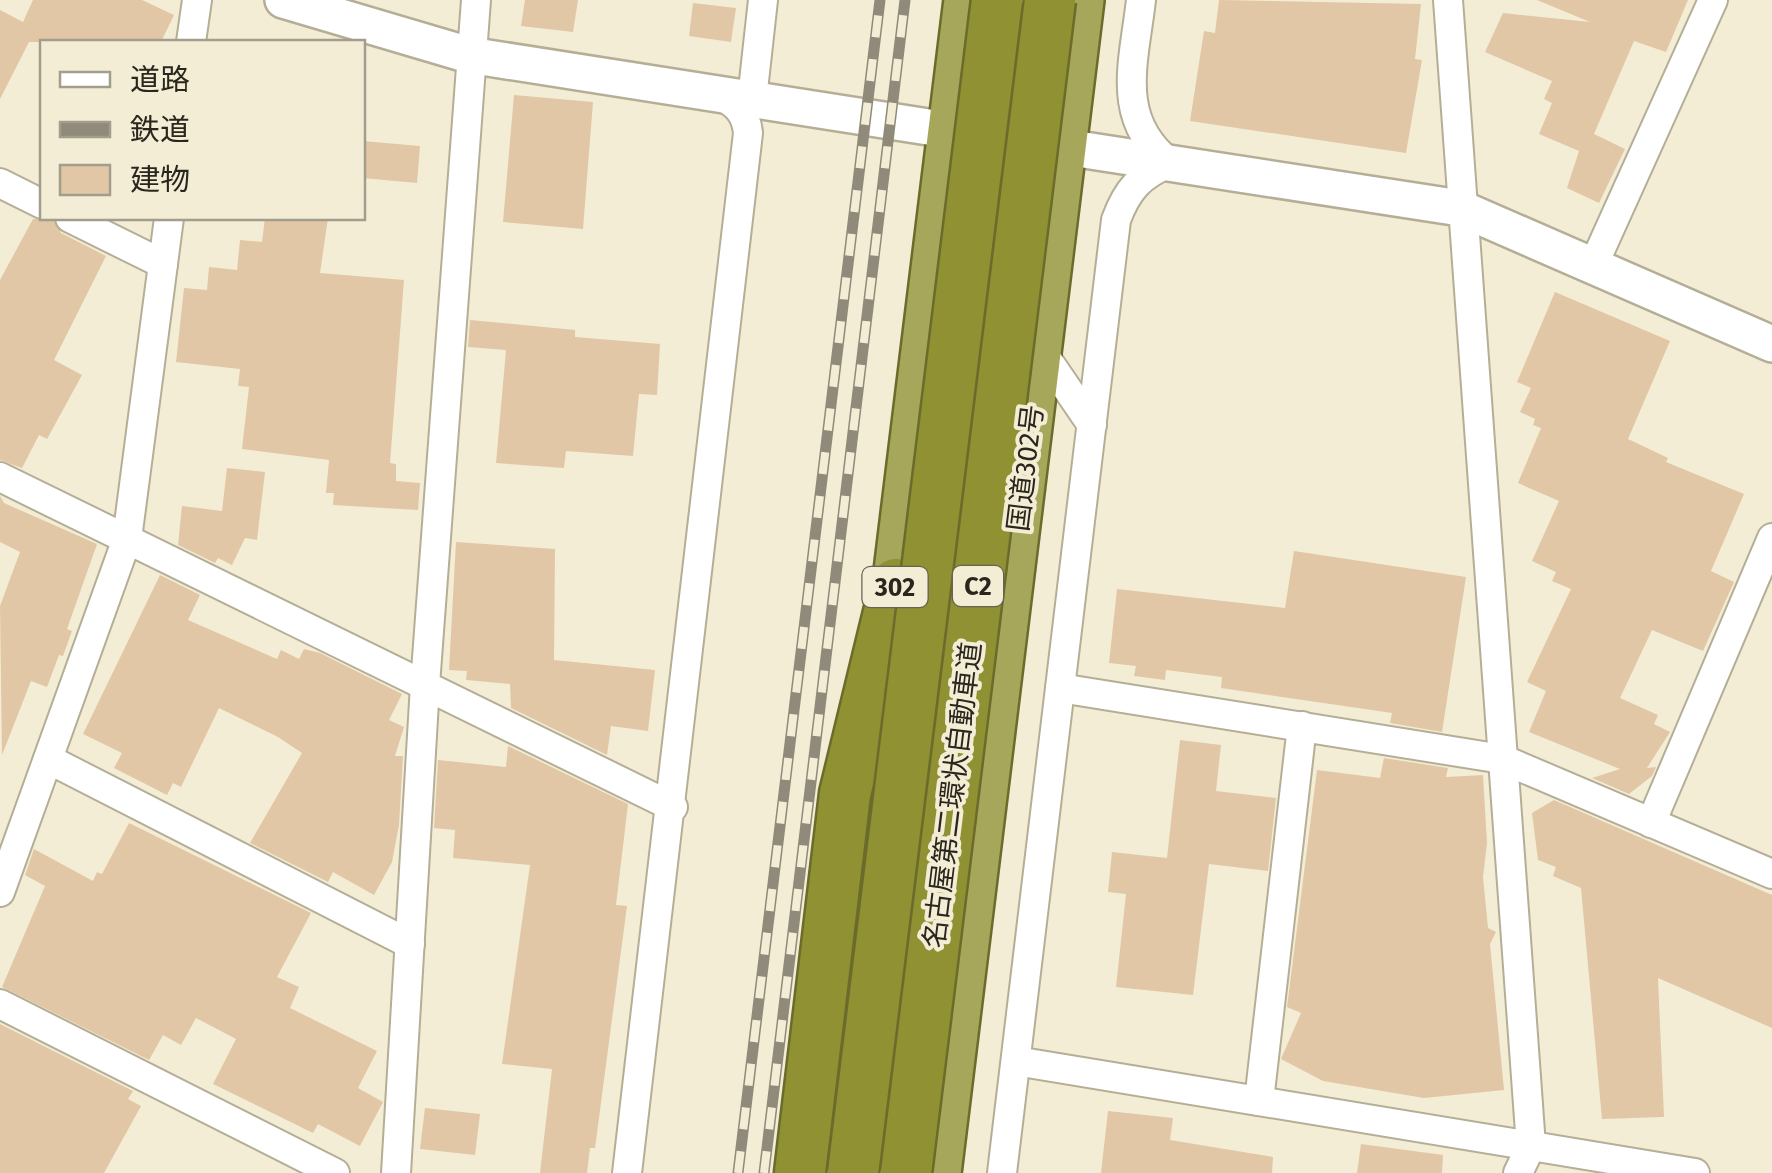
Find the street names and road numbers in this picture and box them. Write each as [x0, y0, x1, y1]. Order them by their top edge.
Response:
street label: 国道302号 [1001, 403, 1050, 533]
road number: C2 [953, 566, 1003, 606]
road number: 302 [862, 567, 928, 607]
street label: 名古屋第二環状自動車道 [917, 640, 988, 950]

